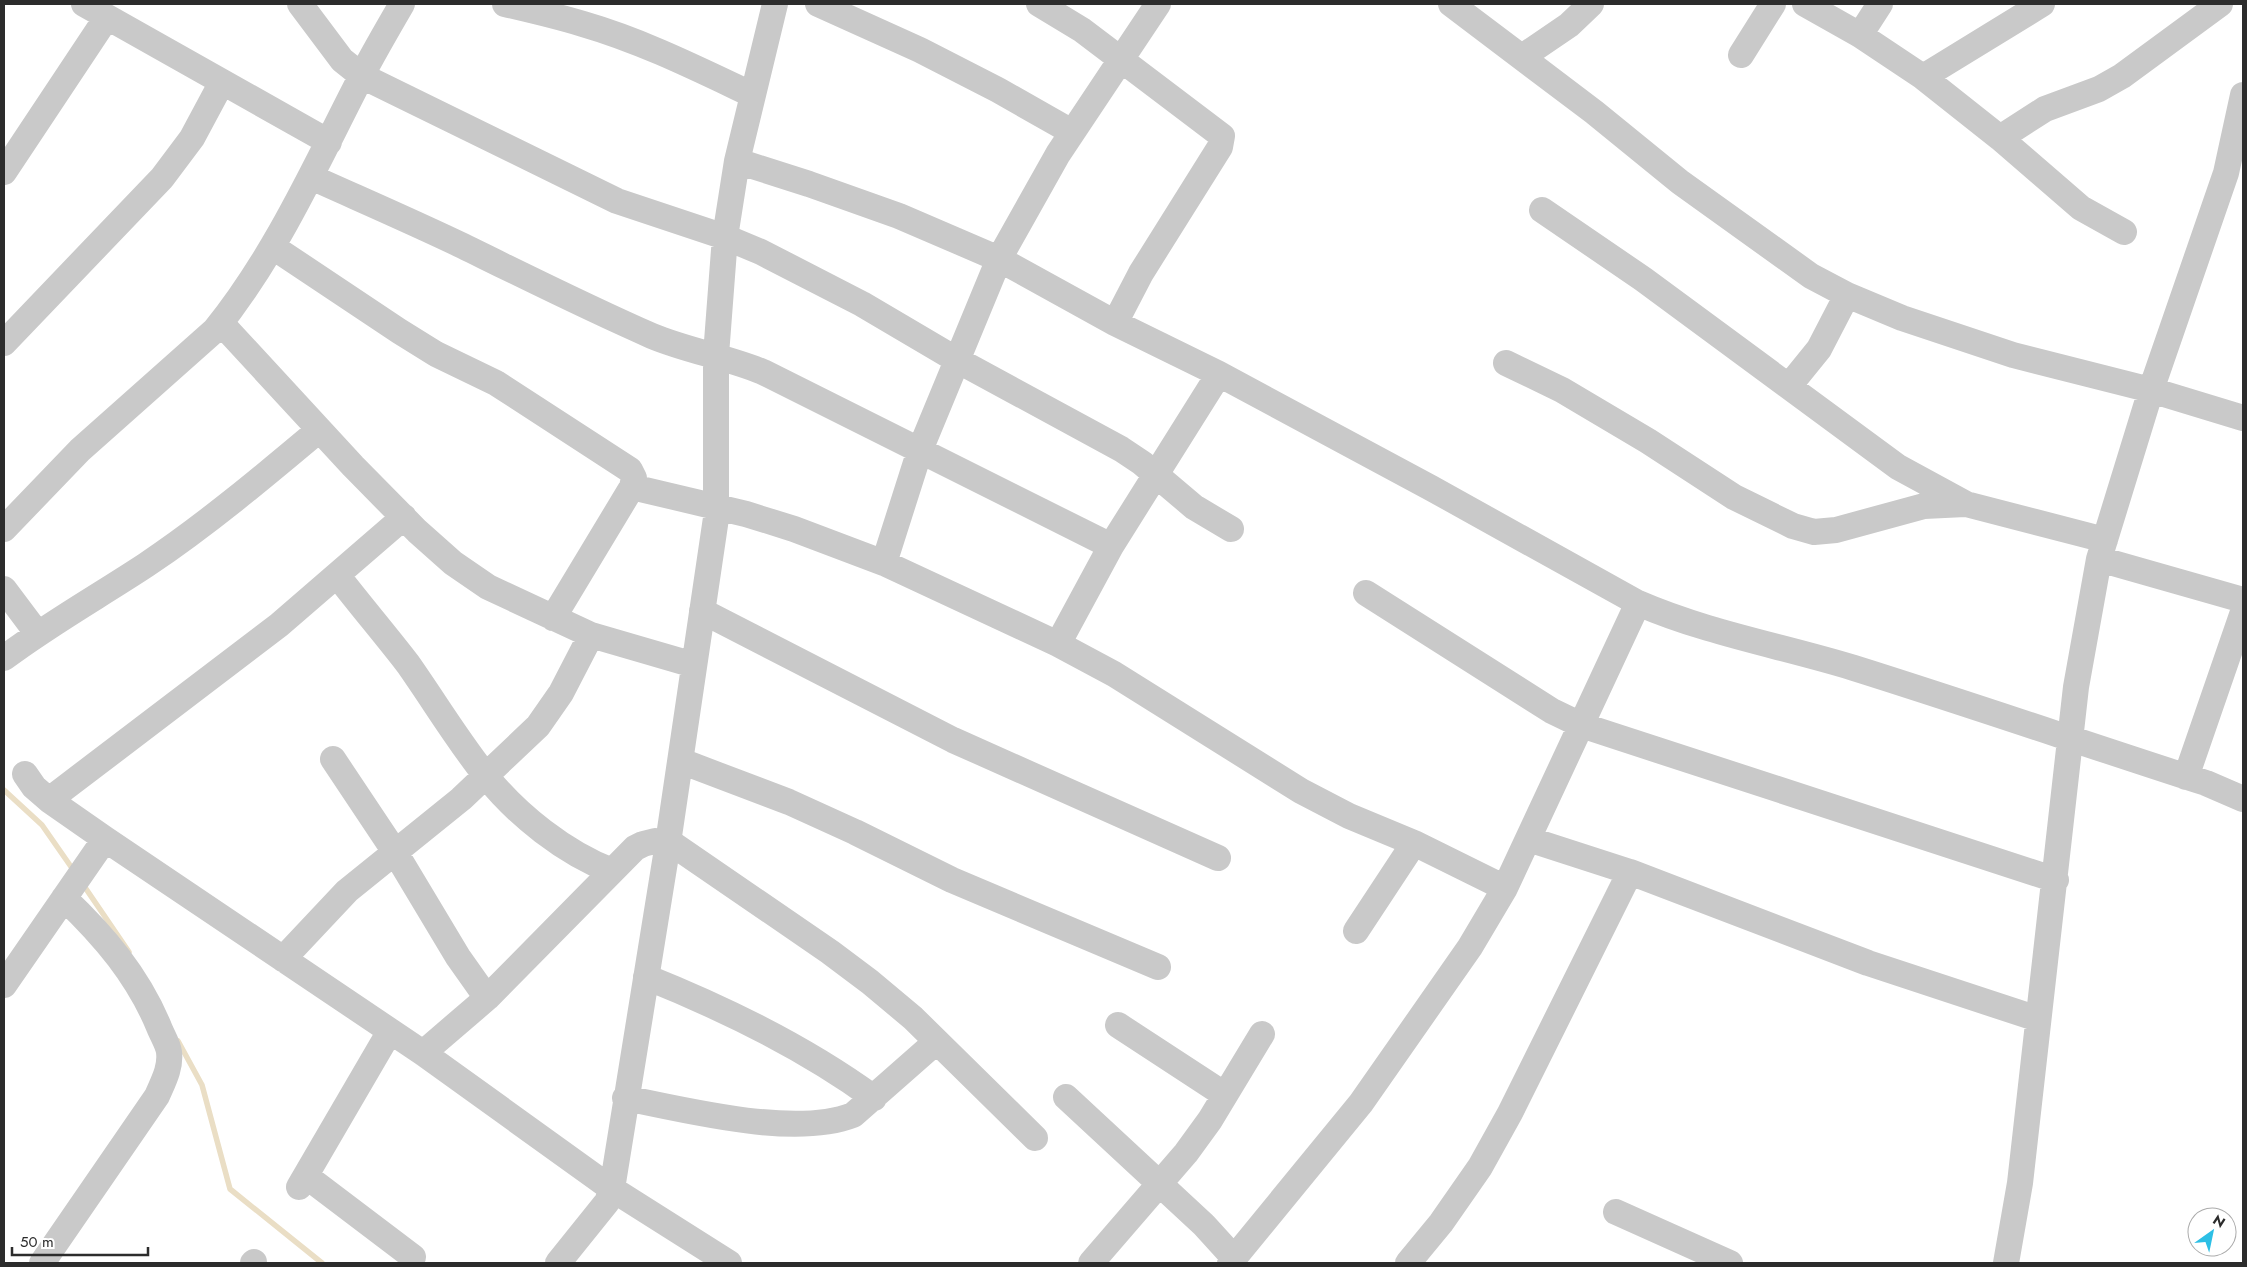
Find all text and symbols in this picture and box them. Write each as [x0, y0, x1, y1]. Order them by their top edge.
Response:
north arrow [2187, 1207, 2237, 1257]
text: N [2209, 1210, 2229, 1233]
scale bar [12, 1224, 149, 1256]
text: 50 m [20, 1231, 54, 1253]

